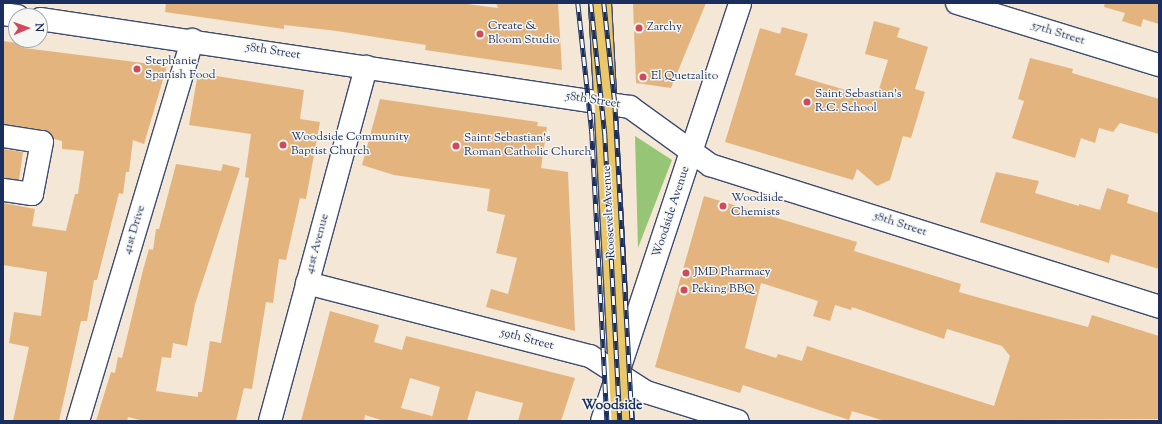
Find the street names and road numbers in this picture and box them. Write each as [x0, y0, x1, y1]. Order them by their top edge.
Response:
street label: 57th Street [1030, 19, 1086, 49]
street label: 58th Street [245, 41, 301, 63]
street label: 58th Street [565, 90, 621, 112]
street label: Roosevelt Avenue [600, 165, 620, 259]
street label: Woodside Avenue [650, 165, 694, 259]
street label: 41st Drive [121, 204, 149, 256]
street label: 58th Street [872, 210, 928, 240]
street label: 41st Avenue [303, 212, 333, 276]
street label: 59th Street [499, 326, 555, 354]

